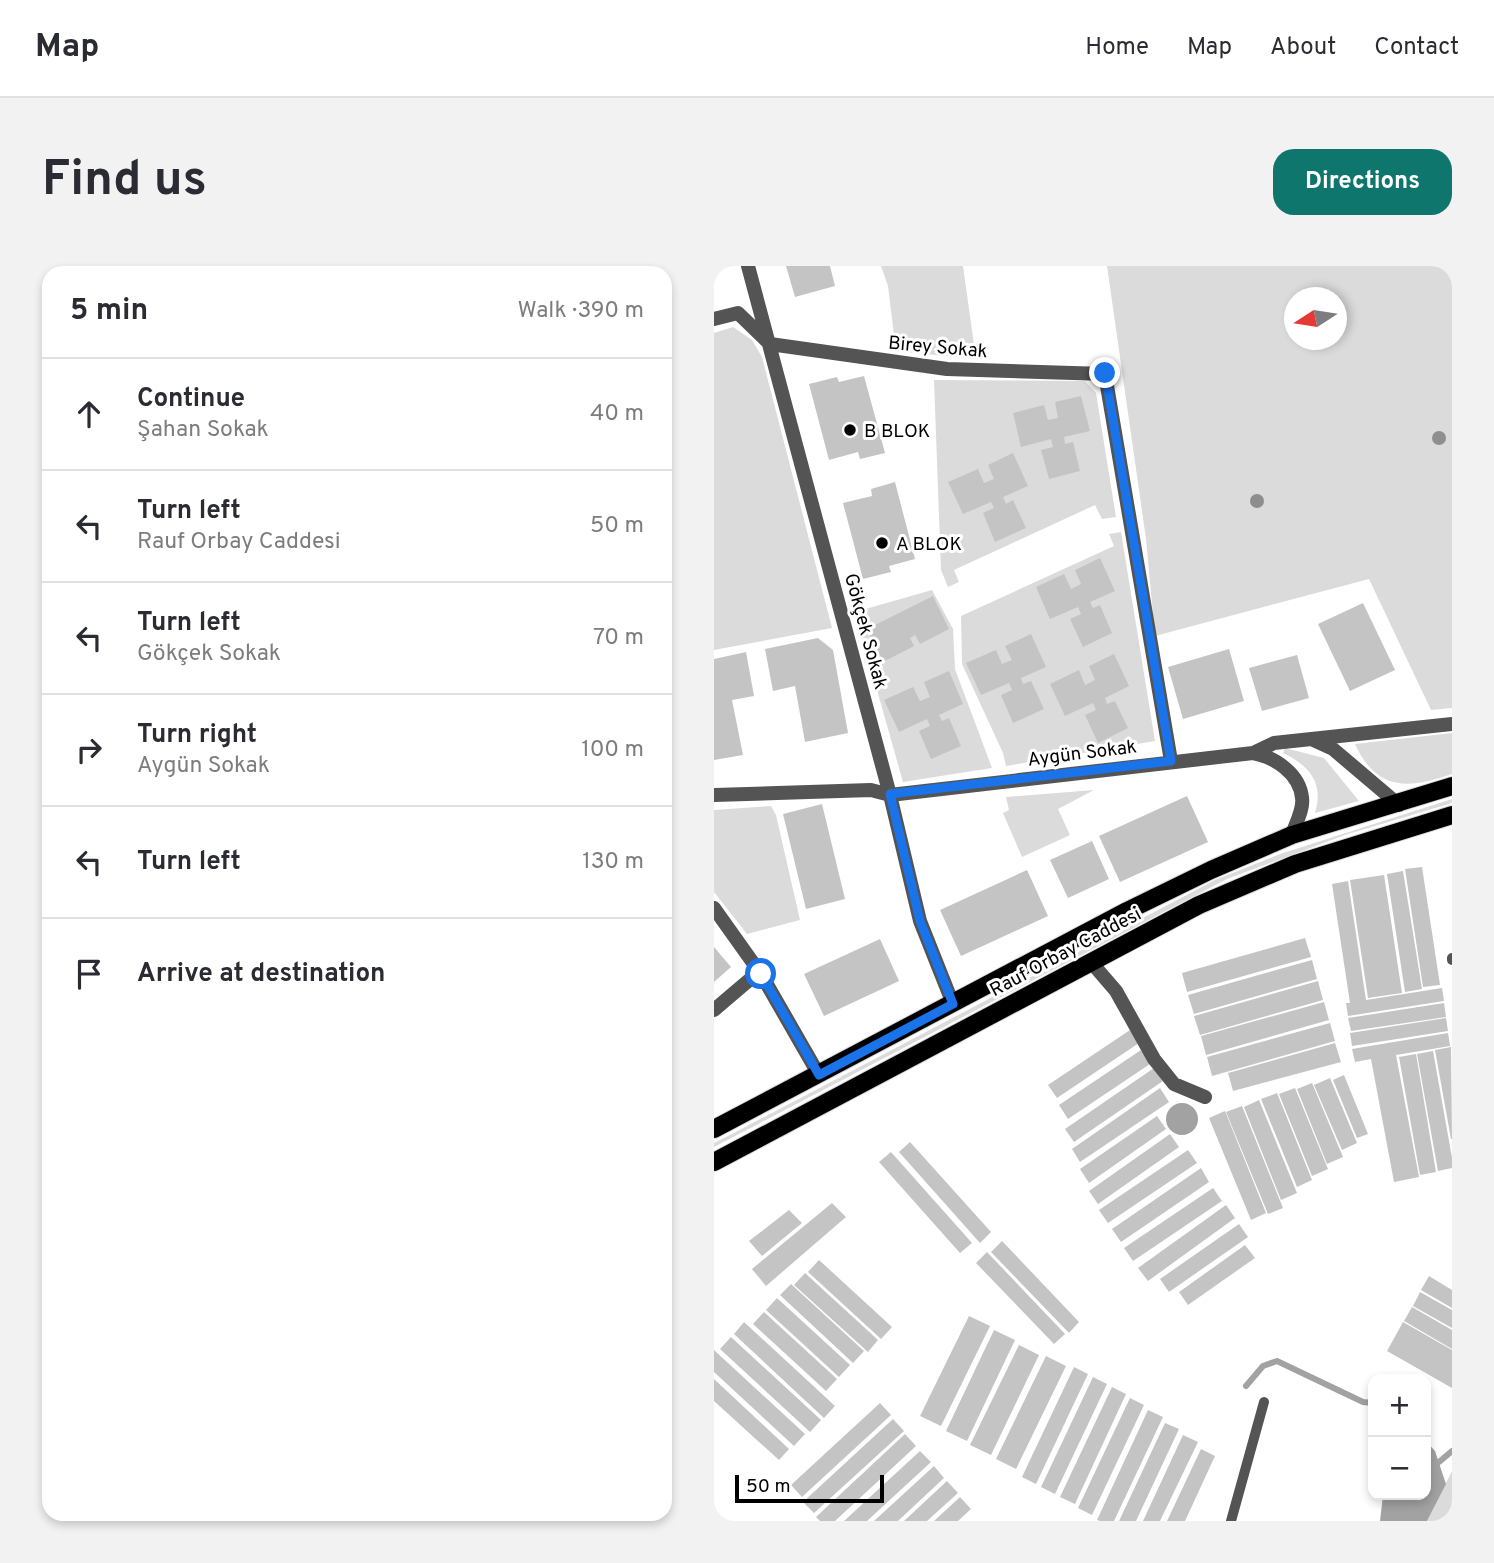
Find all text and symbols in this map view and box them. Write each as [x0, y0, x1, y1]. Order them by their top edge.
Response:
text: Map [35, 27, 99, 69]
text: Home [1085, 33, 1149, 63]
text: Map [1187, 33, 1232, 63]
text: About [1270, 33, 1336, 63]
text: Contact [1374, 33, 1459, 63]
button: Directions [1273, 149, 1452, 215]
text: Find us [42, 151, 207, 213]
north arrow [1284, 287, 1347, 350]
text: 5 min [70, 293, 148, 330]
text: Walk · 390 m [518, 297, 644, 326]
street label: Birey Sokak [887, 332, 989, 364]
route end [1089, 357, 1120, 388]
text: Continue [137, 383, 245, 416]
icon: ahead [70, 395, 108, 433]
text: 40 m [590, 400, 644, 429]
text: Şahan Sokak [137, 416, 269, 445]
place label: B BLOK [864, 420, 930, 444]
marker: B BLOK [842, 422, 858, 438]
text: Turn left [137, 495, 241, 528]
icon: left [70, 507, 108, 545]
text: 50 m [590, 512, 644, 541]
text: Rauf Orbay Caddesi [137, 528, 341, 557]
place label: A BLOK [896, 533, 962, 557]
marker: A BLOK [874, 535, 890, 551]
street label: Gökçek Sokak [838, 571, 892, 692]
text: Turn left [137, 607, 241, 640]
icon: left [70, 619, 108, 657]
text: 70 m [593, 624, 644, 653]
text: Gökçek Sokak [137, 640, 281, 669]
text: Turn right [137, 719, 257, 752]
icon: right [70, 731, 108, 769]
street label: Aygün Sokak [1026, 735, 1138, 773]
text: 100 m [581, 736, 644, 765]
text: Aygün Sokak [137, 752, 270, 781]
icon: left [70, 843, 108, 881]
text: Turn left [137, 846, 241, 879]
text: 130 m [582, 848, 644, 877]
street label: Rauf Orbay Caddesi [986, 903, 1146, 1003]
icon: arrive [70, 955, 108, 993]
text: Arrive at destination [137, 958, 385, 991]
route start [745, 958, 776, 989]
map controls [1368, 1374, 1431, 1500]
button: + [1368, 1374, 1431, 1437]
button: − [1368, 1437, 1431, 1500]
scale bar [735, 1472, 884, 1504]
text: 50 m [746, 1475, 791, 1499]

